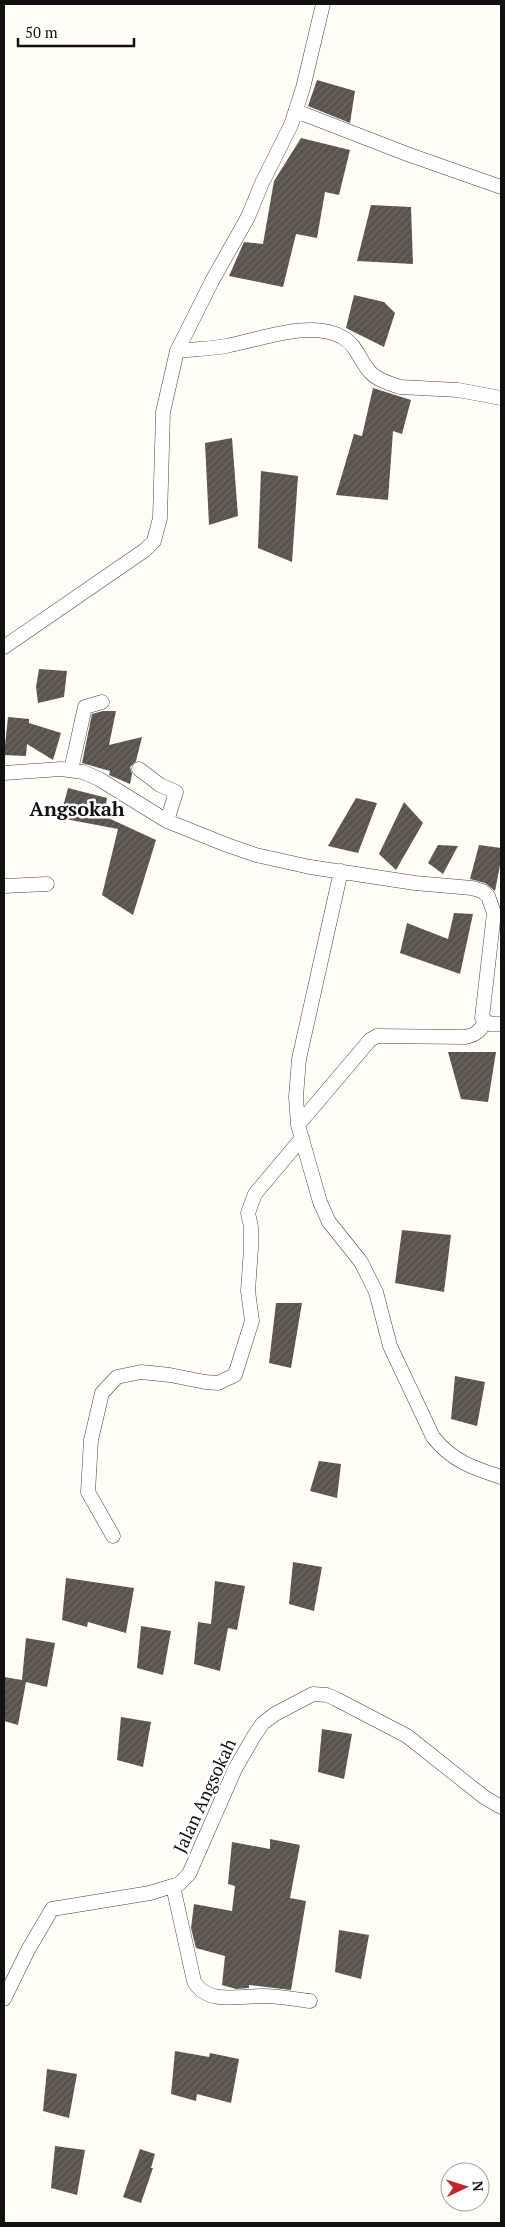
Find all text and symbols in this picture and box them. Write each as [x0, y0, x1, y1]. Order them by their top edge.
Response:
scale bar [18, 15, 134, 47]
text: 50 m [25, 22, 58, 42]
district label: Angsokah [29, 795, 125, 822]
street label: Jalan Angsokah [167, 1734, 241, 1857]
north arrow [440, 2162, 490, 2212]
text: N [469, 2180, 488, 2192]

